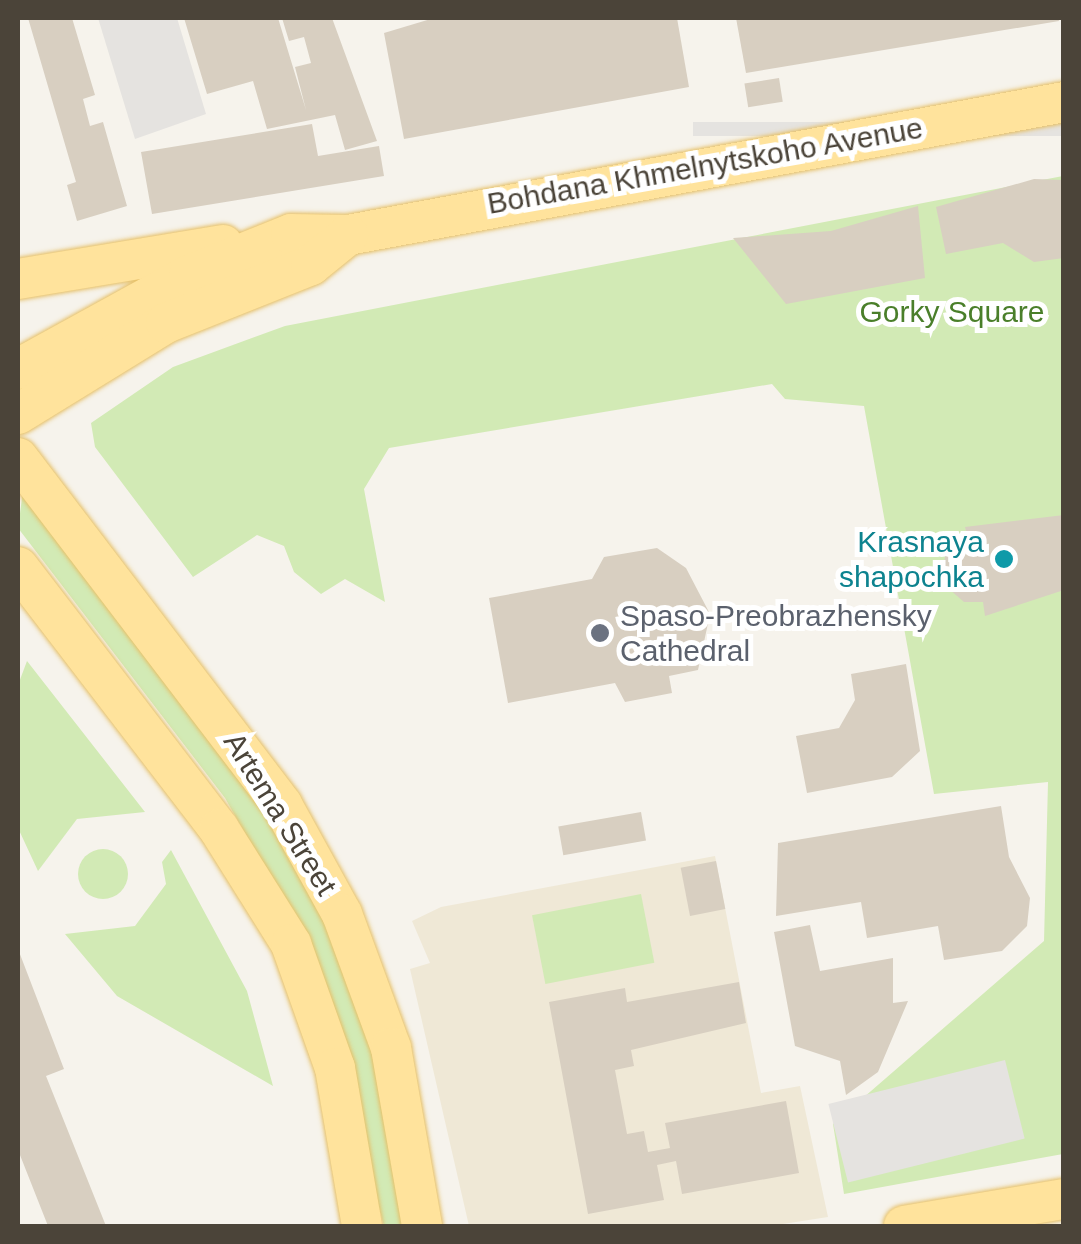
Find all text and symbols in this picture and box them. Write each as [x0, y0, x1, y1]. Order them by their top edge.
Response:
street label: Bohdana Khmelnytskoho Avenue [484, 110, 926, 222]
park label: Gorky Square [859, 294, 1045, 330]
place label: Krasnaya shapochka [839, 524, 984, 594]
marker: Krasnaya shapochka [993, 548, 1015, 570]
place label: Spaso-Preobrazhensky Cathedral [620, 598, 932, 668]
marker: Spaso-Preobrazhensky Cathedral [589, 622, 611, 644]
street label: Artema Street [216, 726, 344, 902]

